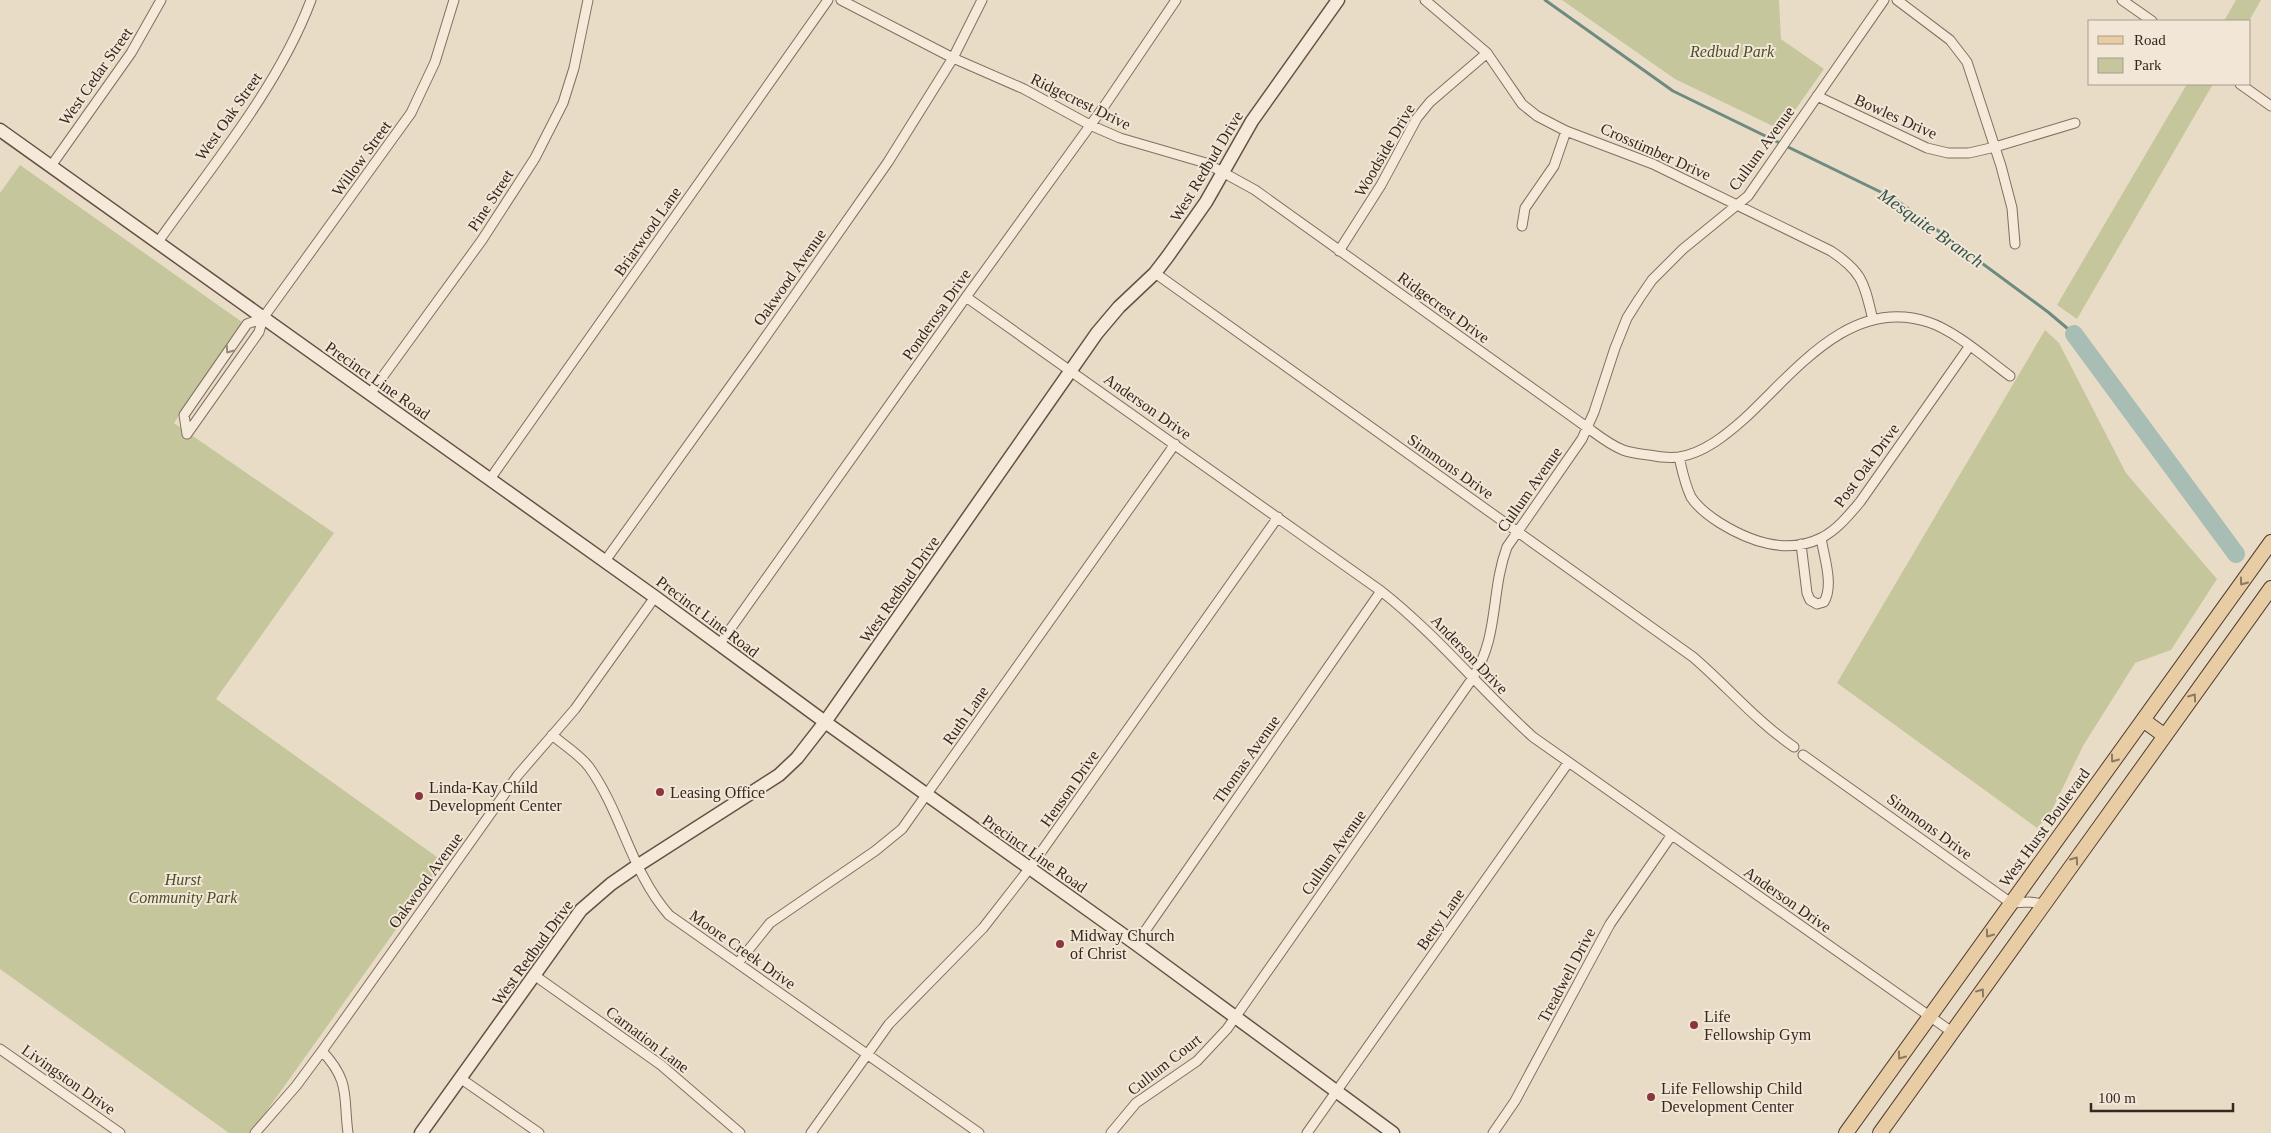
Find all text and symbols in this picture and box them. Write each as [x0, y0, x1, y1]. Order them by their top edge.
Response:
legend [2088, 20, 2251, 85]
street label: West Cedar Street [55, 24, 136, 128]
text: Road [2134, 32, 2166, 48]
park label: Redbud Park [1689, 43, 1775, 60]
text: Park [2134, 57, 2162, 73]
street label: West Oak Street [192, 69, 265, 164]
street label: Ridgecrest Drive [1028, 70, 1133, 134]
street label: Bowles Drive [1852, 91, 1940, 142]
street label: Woodside Drive [1351, 101, 1418, 200]
street label: Cullum Avenue [1725, 103, 1798, 194]
street label: West Redbud Drive [1167, 108, 1246, 225]
street label: Willow Street [328, 117, 395, 199]
street label: Crosstimber Drive [1598, 120, 1713, 183]
street label: Pine Street [464, 166, 517, 234]
street label: Briarwood Lane [611, 184, 684, 279]
water label: Mesquite Branch [1874, 184, 1987, 272]
street label: Oakwood Avenue [750, 226, 829, 329]
street label: Ponderosa Drive [899, 266, 974, 363]
street label: Ridgecrest Drive [1394, 269, 1493, 347]
street label: Precinct Line Road [322, 338, 433, 423]
one-way arrow [226, 344, 235, 354]
street label: Anderson Drive [1101, 370, 1195, 443]
street label: Post Oak Drive [1831, 420, 1902, 510]
street label: Simmons Drive [1405, 431, 1497, 502]
street label: Cullum Avenue [1494, 444, 1565, 535]
street label: West Redbud Drive [856, 533, 942, 646]
street label: Precinct Line Road [653, 572, 762, 660]
one-way arrow [2239, 576, 2249, 585]
street label: Anderson Drive [1428, 612, 1511, 697]
street label: Ruth Lane [939, 683, 992, 748]
one-way arrow [2187, 693, 2196, 703]
street label: Thomas Avenue [1210, 712, 1283, 806]
street label: Henson Drive [1037, 747, 1102, 830]
one-way arrow [2111, 754, 2120, 763]
street label: West Hurst Boulevard [1996, 765, 2093, 890]
place label: Linda-Kay Child Development Center [429, 779, 563, 815]
place label: Leasing Office [670, 784, 765, 802]
marker: Leasing Office [654, 786, 666, 798]
marker: Linda-Kay Child Development Center [413, 790, 425, 802]
street label: Simmons Drive [1884, 790, 1976, 863]
street label: Cullum Avenue [1298, 807, 1369, 898]
street label: Precinct Line Road [979, 811, 1090, 896]
street label: Oakwood Avenue [385, 829, 466, 931]
one-way arrow [2070, 857, 2078, 866]
street label: Anderson Drive [1741, 863, 1835, 936]
park label: Hurst Community Park [129, 871, 238, 907]
street label: Betty Lane [1413, 885, 1468, 954]
street label: West Redbud Drive [489, 896, 576, 1008]
street label: Moore Creek Drive [687, 907, 799, 992]
street label: Treadwell Drive [1534, 925, 1599, 1025]
place label: Midway Church of Christ [1070, 927, 1174, 962]
one-way arrow [1986, 928, 1995, 938]
marker: Midway Church of Christ [1054, 938, 1066, 950]
one-way arrow [1975, 988, 1984, 998]
street label: Carnation Lane [603, 1003, 692, 1076]
place label: Life Fellowship Gym [1704, 1008, 1812, 1044]
marker: Life Fellowship Gym [1688, 1019, 1700, 1031]
street label: Cullum Court [1124, 1030, 1205, 1098]
street label: Livingston Drive [18, 1041, 119, 1119]
one-way arrow [1898, 1050, 1907, 1060]
place label: Life Fellowship Child Development Center [1661, 1080, 1802, 1116]
scale bar [2091, 1080, 2234, 1112]
text: 100 m [2098, 1090, 2136, 1106]
marker: Life Fellowship Child Development Center [1645, 1091, 1657, 1103]

